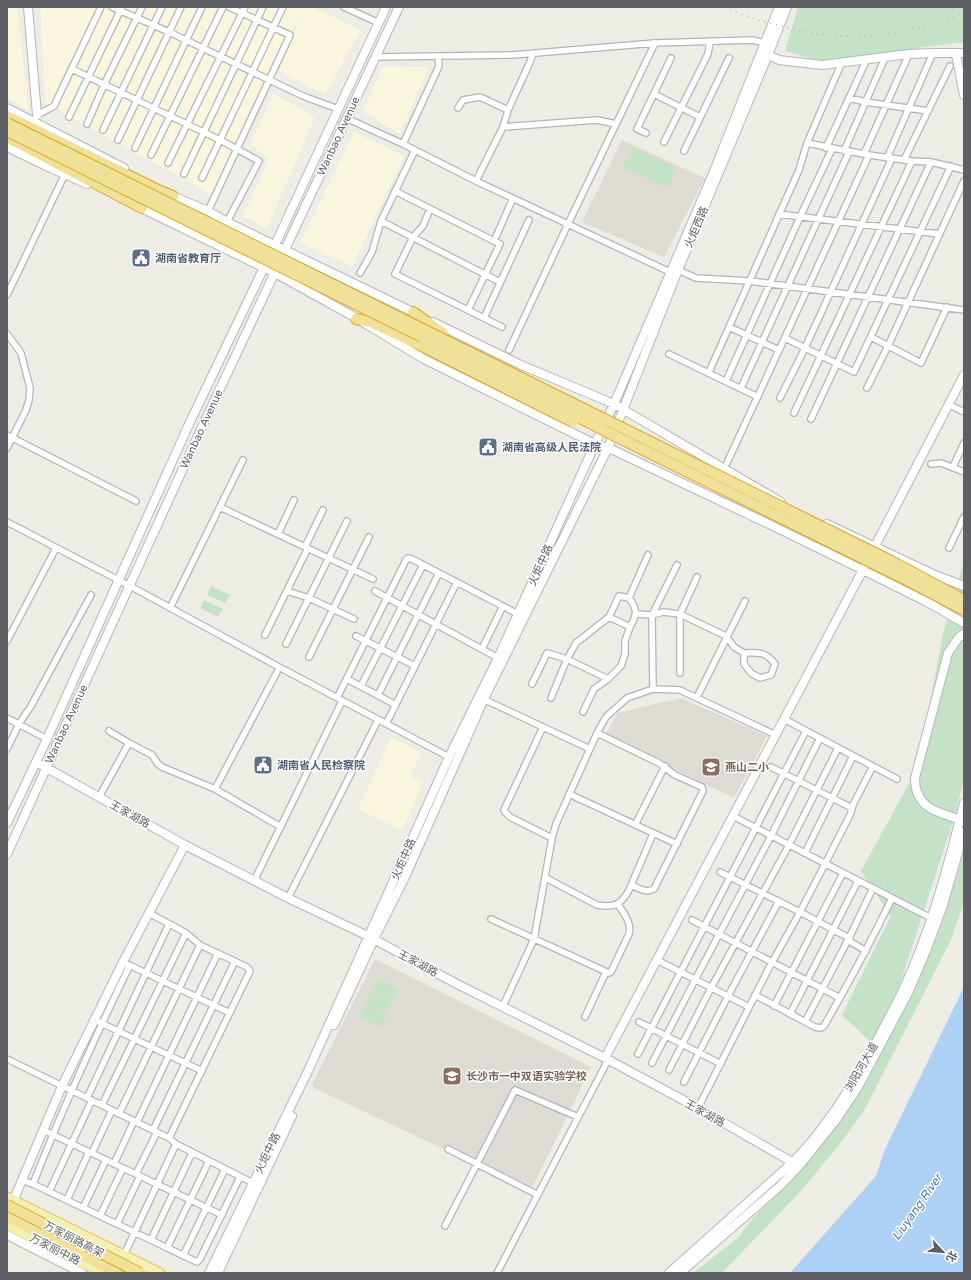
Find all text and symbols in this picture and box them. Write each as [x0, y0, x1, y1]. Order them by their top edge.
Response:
street label: Wanbao Avenue [314, 95, 362, 178]
street label: 火炬西路 [682, 204, 711, 250]
public building icon: 湖南省教育厅 [130, 247, 152, 269]
place label: 湖南省教育厅 [155, 252, 221, 265]
street label: Wanbao Avenue [177, 388, 225, 471]
public building icon: 湖南省高级人民法院 [477, 436, 499, 458]
place label: 湖南省高级人民法院 [502, 441, 601, 454]
street label: 火炬中路 [526, 542, 555, 588]
street label: Wanbao Avenue [42, 683, 90, 766]
public building icon: 湖南省人民检察院 [252, 754, 274, 776]
school or university icon: 燕山二小 [700, 756, 722, 778]
place label: 湖南省人民检察院 [277, 759, 365, 772]
place label: 燕山二小 [725, 761, 769, 774]
street label: 王家湖路 [107, 798, 152, 831]
street label: 火炬中路 [389, 836, 418, 882]
street label: 王家湖路 [395, 947, 440, 980]
street label: 浏阳河大道 [842, 1040, 881, 1094]
school or university icon: 长沙市一中双语实验学校 [441, 1065, 463, 1087]
place label: 长沙市一中双语实验学校 [466, 1070, 587, 1083]
street label: 王家湖路 [682, 1097, 727, 1130]
street label: 火炬中路 [252, 1131, 283, 1176]
water label: Liuyang River [889, 1170, 946, 1243]
street label: 万家丽路高架 [41, 1219, 106, 1260]
street label: 万家丽中路 [27, 1231, 82, 1268]
north arrow [923, 1232, 963, 1272]
text: 北 [943, 1248, 960, 1264]

